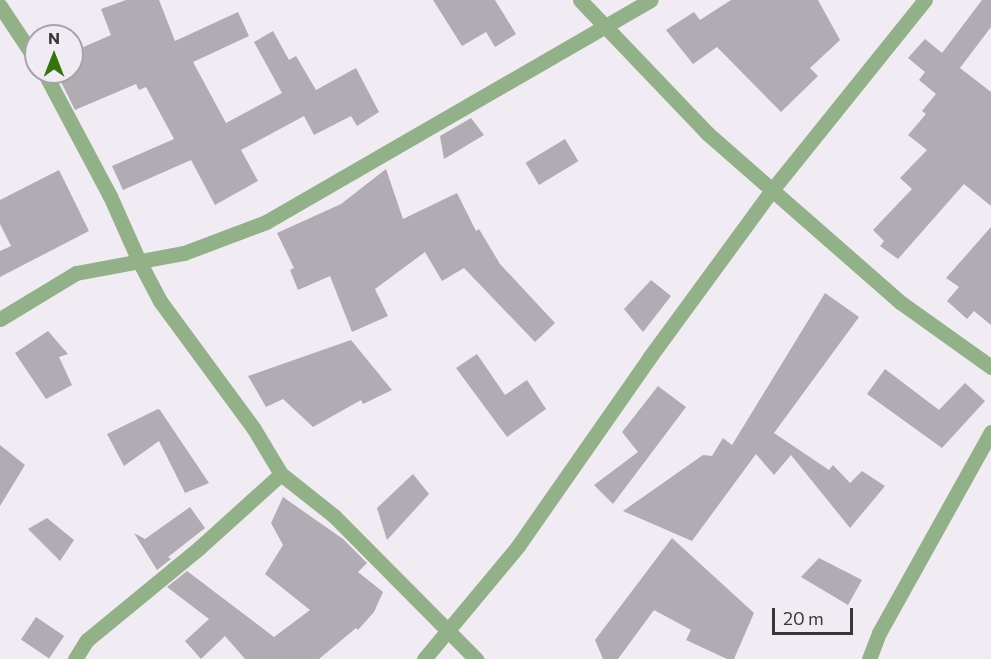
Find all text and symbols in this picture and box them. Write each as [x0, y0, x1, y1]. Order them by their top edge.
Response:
north arrow [24, 24, 84, 84]
text: N [48, 28, 60, 47]
scale bar [775, 596, 856, 634]
text: 20 m [783, 607, 824, 629]

